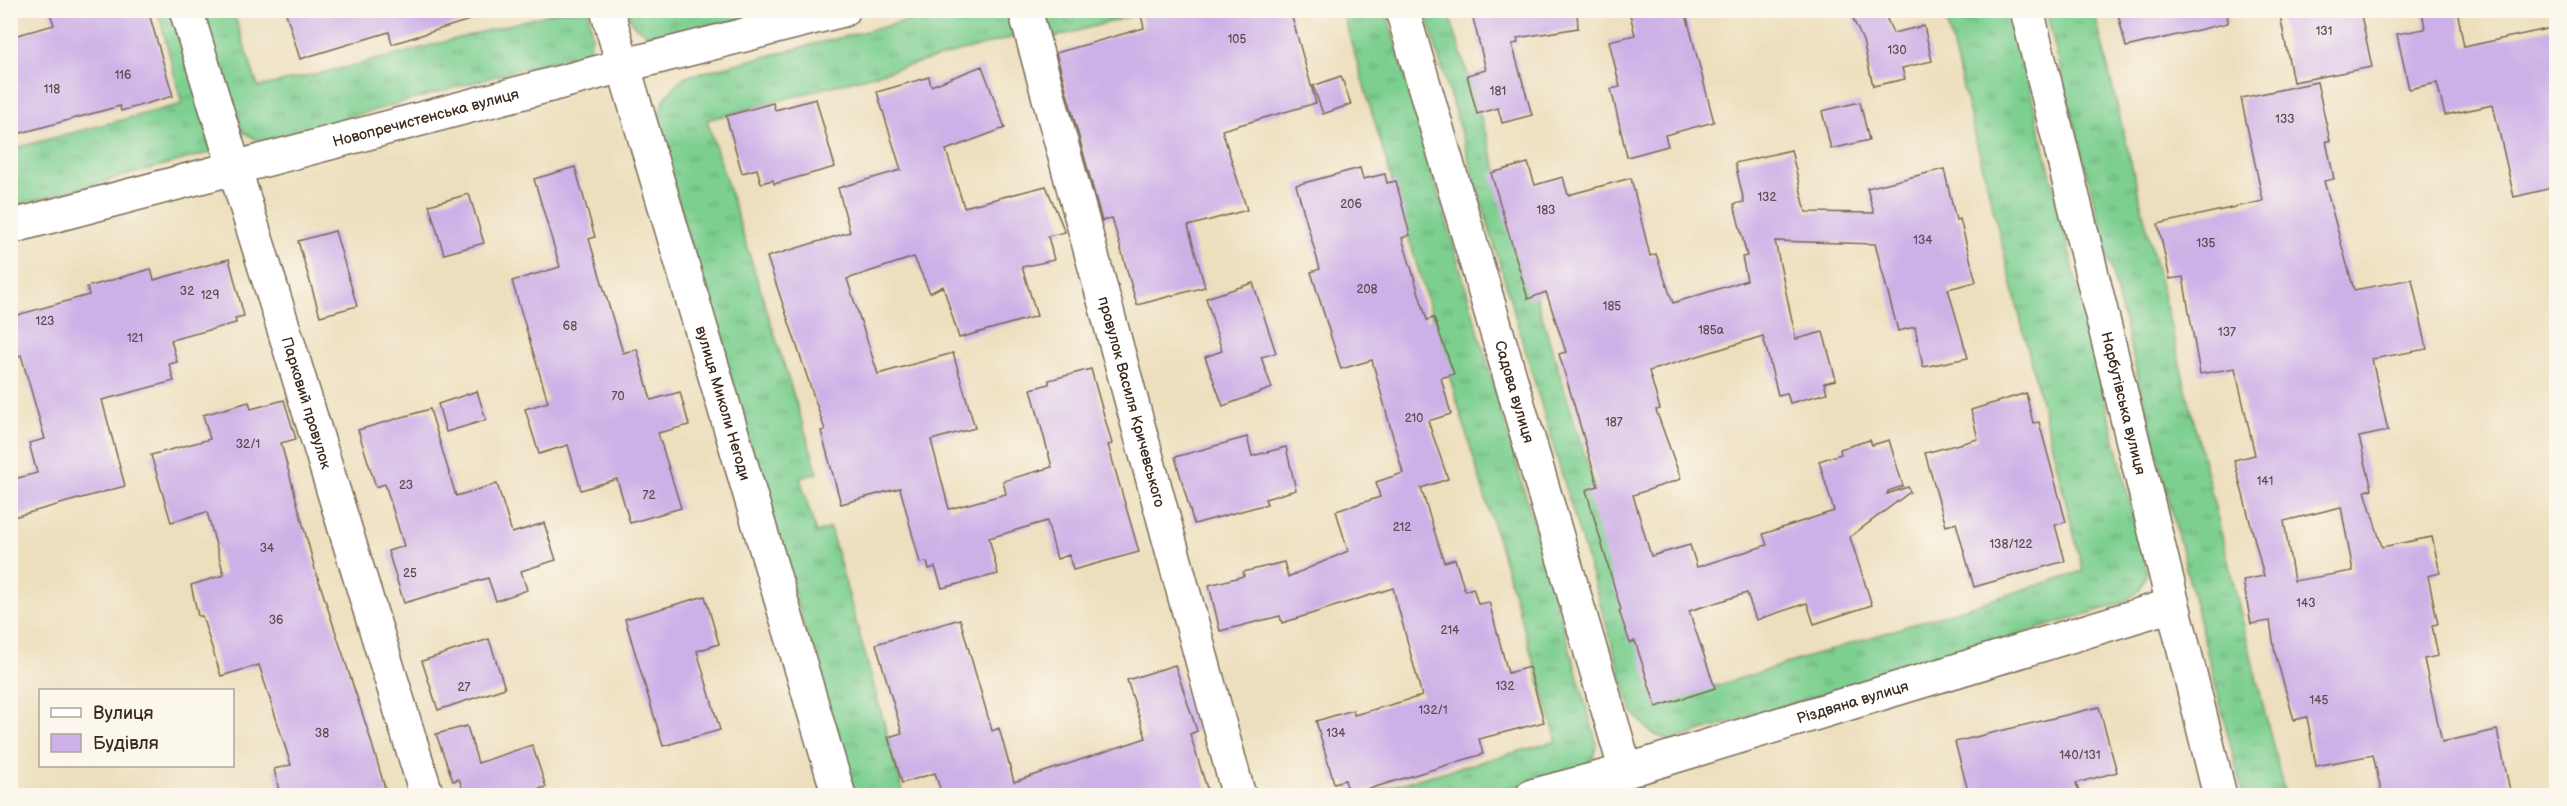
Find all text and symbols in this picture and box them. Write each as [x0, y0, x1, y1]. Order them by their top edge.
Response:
house number: 131 [2316, 24, 2332, 39]
house number: 105 [1228, 32, 1246, 47]
house number: 130 [1887, 43, 1907, 58]
house number: 116 [115, 68, 131, 83]
house number: 118 [44, 82, 60, 97]
street label: Новопречистенська вулиця [331, 84, 521, 152]
house number: 181 [1490, 84, 1506, 99]
house number: 133 [2275, 112, 2295, 127]
house number: 132 [1757, 190, 1777, 205]
house number: 206 [1340, 197, 1362, 212]
house number: 183 [1536, 203, 1556, 218]
house number: 134 [1913, 233, 1933, 248]
house number: 135 [2197, 236, 2216, 251]
house number: 208 [1356, 282, 1378, 297]
house number: 32 [180, 284, 194, 299]
house number: 129 [201, 288, 219, 303]
street label: провулок Василя Кричевського [1093, 294, 1169, 509]
house number: 185 [1603, 299, 1621, 314]
house number: 123 [36, 314, 54, 329]
house number: 68 [563, 319, 577, 334]
house number: 185а [1698, 323, 1724, 338]
street label: вулиця Миколи Негоди [691, 324, 754, 483]
house number: 137 [2218, 325, 2236, 340]
street label: Нарбутівська вулиця [2096, 330, 2150, 477]
house number: 121 [127, 331, 143, 346]
street label: Парковий провулок [277, 335, 335, 471]
street label: Садова вулиця [1490, 339, 1538, 445]
house number: 70 [612, 389, 624, 404]
house number: 210 [1405, 411, 1423, 426]
house number: 187 [1605, 415, 1623, 430]
house number: 32/1 [236, 437, 260, 452]
house number: 141 [2257, 474, 2273, 489]
house number: 23 [399, 478, 413, 493]
house number: 72 [643, 488, 655, 503]
house number: 212 [1393, 520, 1411, 535]
house number: 138/122 [1989, 537, 2033, 552]
house number: 34 [260, 541, 275, 556]
house number: 25 [403, 566, 417, 581]
house number: 143 [2296, 596, 2316, 611]
house number: 36 [269, 613, 283, 628]
house number: 214 [1441, 623, 1460, 638]
street label: Різдвяна вулиця [1794, 677, 1911, 729]
house number: 132 [1495, 679, 1515, 694]
house number: 27 [458, 680, 471, 695]
legend [39, 689, 234, 767]
house number: 145 [2310, 693, 2329, 708]
text: Вулиця [93, 703, 154, 724]
house number: 132/1 [1418, 703, 1448, 718]
house number: 38 [315, 726, 329, 741]
house number: 134 [1326, 726, 1346, 741]
text: Будівля [93, 733, 159, 754]
house number: 140/131 [2059, 748, 2101, 763]

